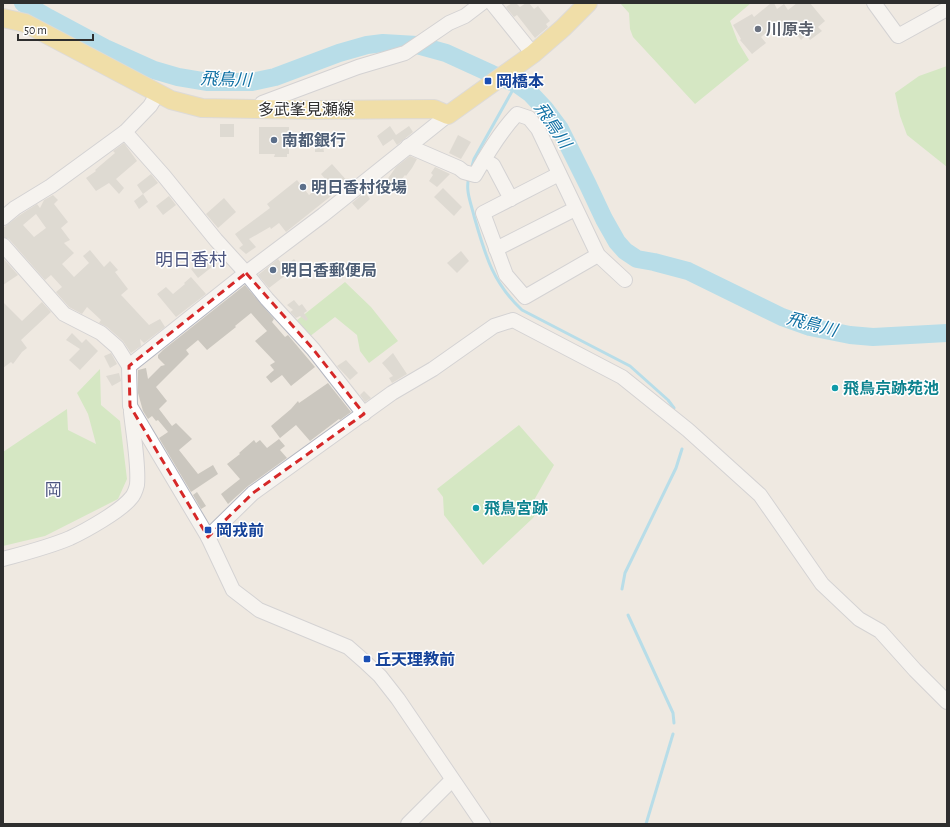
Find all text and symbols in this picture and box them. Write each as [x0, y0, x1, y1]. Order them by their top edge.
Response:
scale bar [18, 16, 93, 42]
place label: 川原寺 [766, 21, 814, 38]
text: 50 m [24, 24, 47, 36]
marker: 川原寺 [753, 24, 763, 34]
water label: 飛鳥川 [200, 69, 254, 89]
place label: 岡橋本 [496, 73, 544, 90]
marker: 岡橋本 [483, 76, 493, 86]
water label: 飛鳥川 [531, 99, 576, 153]
street label: 多武峯見瀬線 [258, 101, 354, 118]
place label: 南都銀行 [282, 132, 346, 149]
marker: 南都銀行 [269, 135, 279, 145]
place label: 明日香村役場 [311, 178, 407, 196]
marker: 明日香村役場 [298, 182, 308, 192]
district label: 明日香村 [155, 250, 227, 270]
place label: 明日香郵便局 [281, 262, 377, 279]
marker: 明日香郵便局 [268, 265, 278, 275]
water label: 飛鳥川 [785, 309, 841, 340]
place label: 飛鳥京跡苑池 [843, 379, 939, 397]
marker: 飛鳥京跡苑池 [830, 383, 840, 393]
district label: 岡 [45, 482, 62, 499]
place label: 飛鳥宮跡 [484, 499, 548, 517]
marker: 飛鳥宮跡 [471, 503, 481, 513]
place label: 岡戎前 [216, 521, 264, 539]
marker: 岡戎前 [203, 525, 213, 535]
place label: 丘天理教前 [375, 651, 455, 668]
marker: 丘天理教前 [362, 654, 372, 664]

